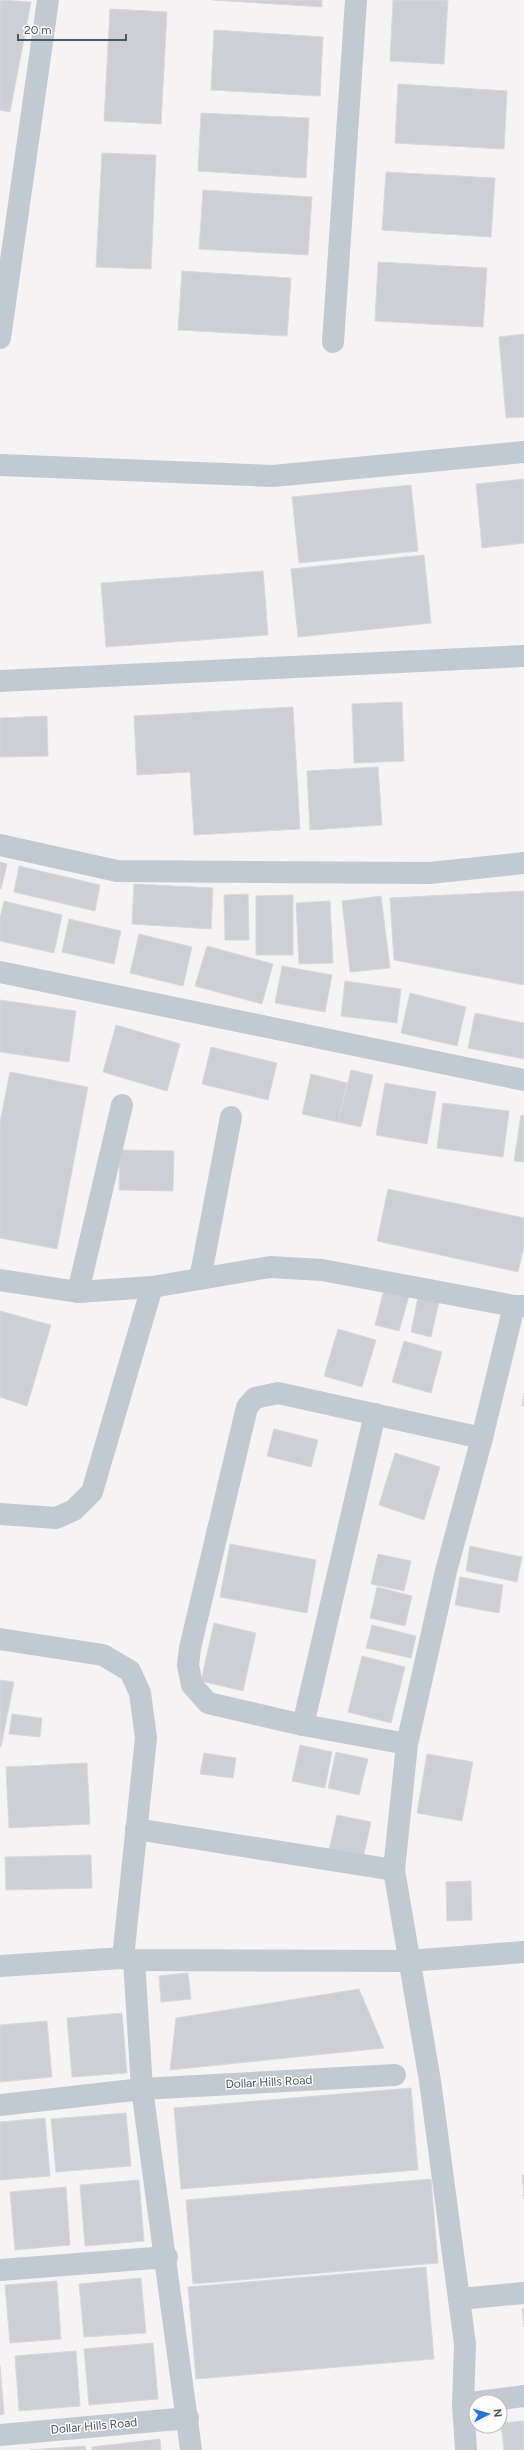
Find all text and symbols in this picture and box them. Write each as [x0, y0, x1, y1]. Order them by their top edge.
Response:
scale bar [18, 16, 126, 42]
text: 20 m [24, 23, 52, 37]
street label: Dollar Hills Road [225, 2073, 313, 2091]
north arrow [468, 2394, 508, 2434]
text: N [491, 2408, 504, 2418]
street label: Dollar Hills Road [50, 2415, 138, 2437]

